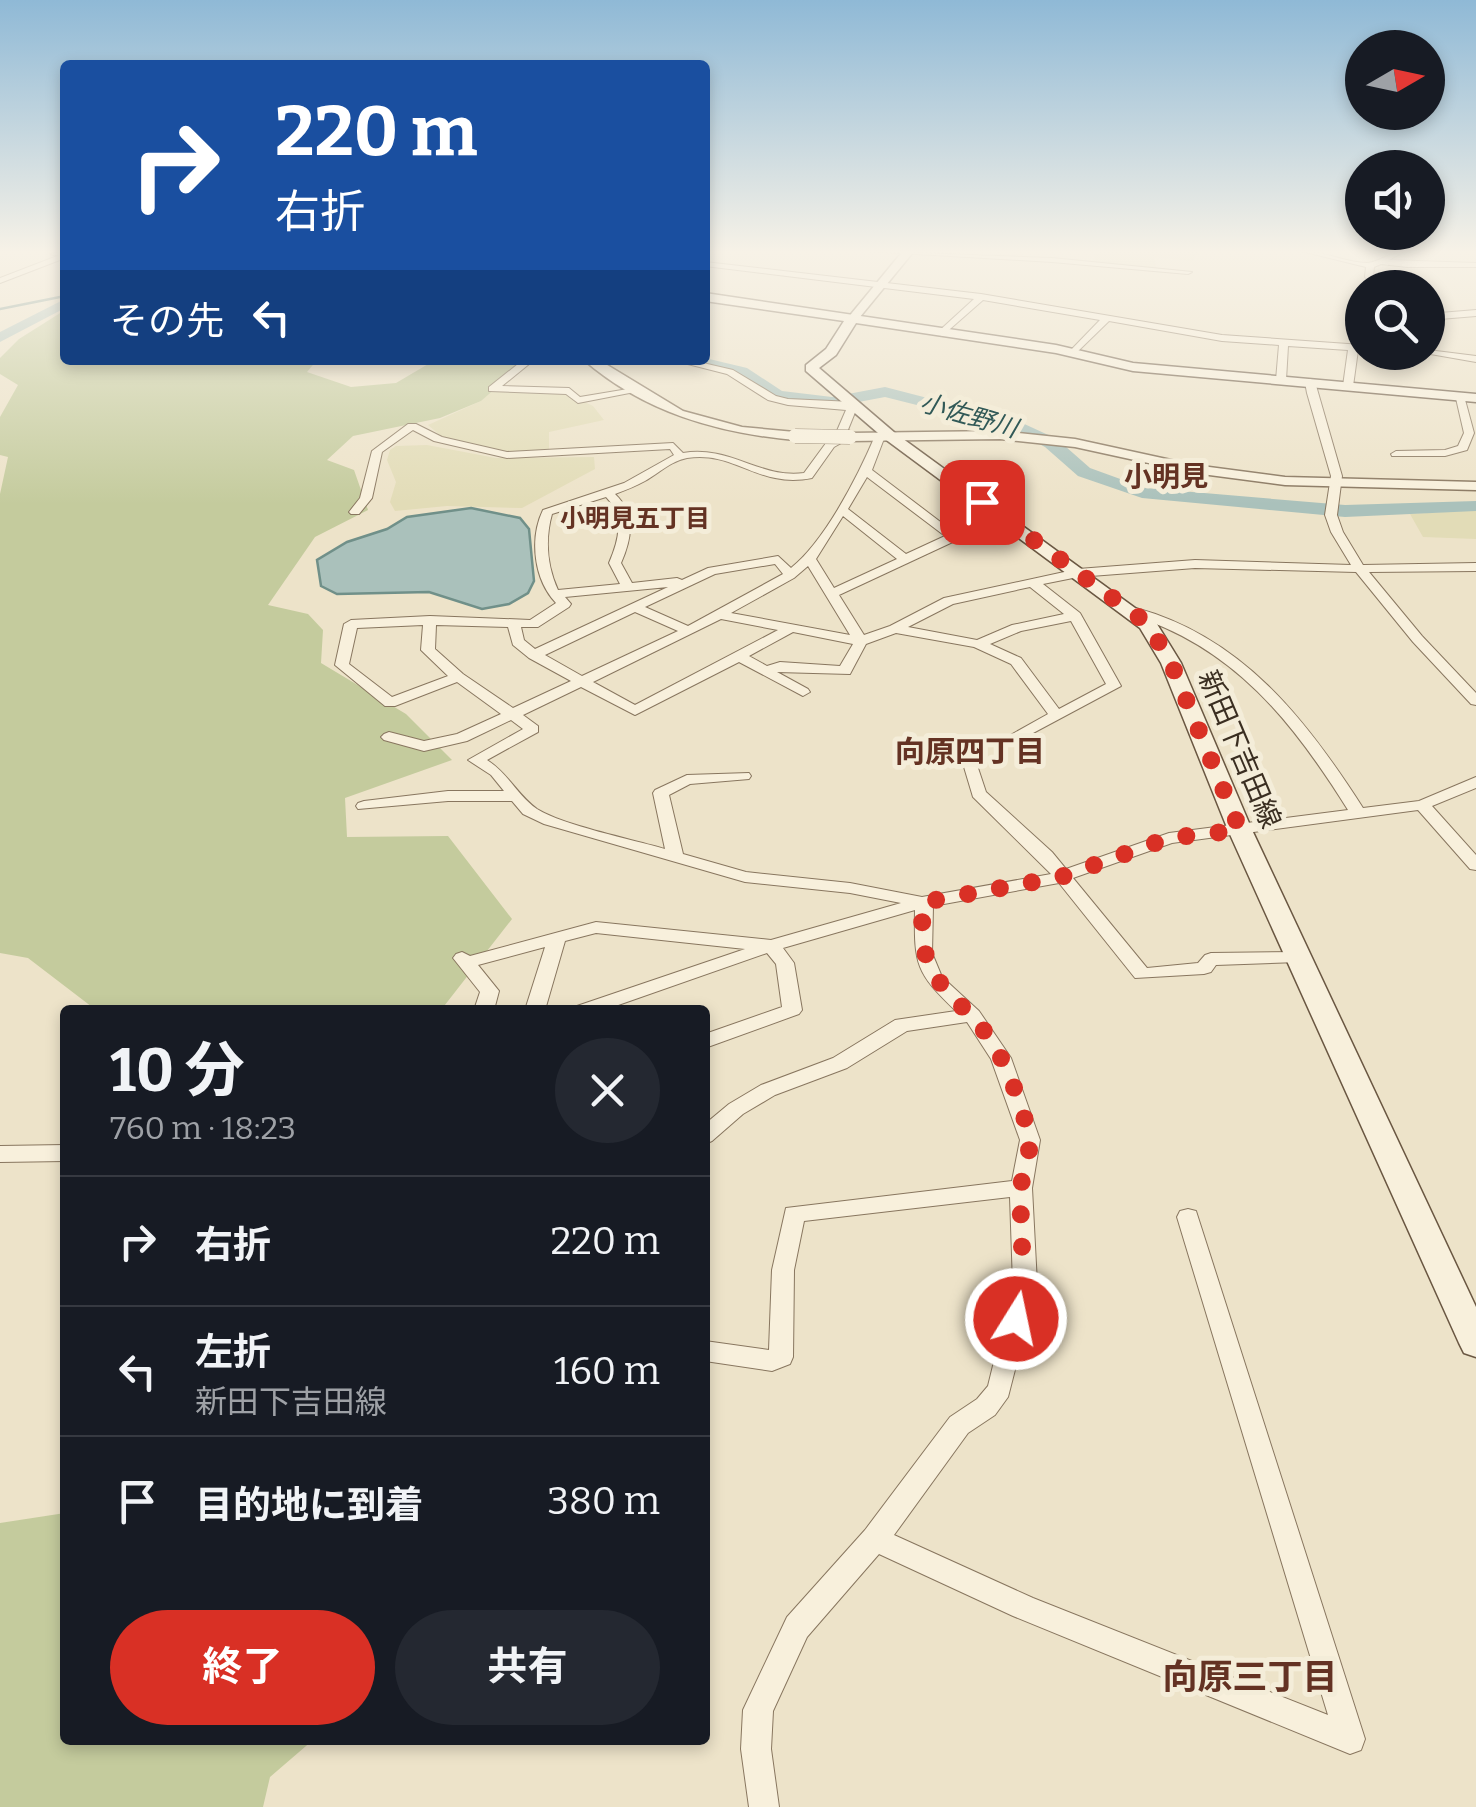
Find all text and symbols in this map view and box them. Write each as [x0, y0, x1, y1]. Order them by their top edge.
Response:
north arrow [1345, 30, 1445, 130]
map controls [1345, 30, 1445, 370]
text: 220 m [275, 90, 478, 174]
icon: right [110, 100, 240, 230]
button: sound [1345, 150, 1445, 250]
text: 右折 [275, 185, 365, 239]
button: search [1345, 270, 1445, 370]
icon: left [244, 290, 299, 345]
text: その先 [110, 298, 224, 344]
water label: 小佐野川 [917, 388, 1024, 445]
pin [940, 460, 1025, 545]
district label: 小明見 [1124, 460, 1208, 493]
icon: arrive [955, 475, 1010, 530]
district label: 小明見五丁目 [560, 504, 710, 534]
street label: 新田下吉田線 [1192, 665, 1288, 833]
district label: 向原四丁目 [895, 734, 1045, 770]
text: 10 分 [110, 1035, 245, 1107]
button: close [555, 1038, 660, 1143]
text: 760 m · 18:23 [110, 1109, 296, 1147]
icon: right [110, 1214, 165, 1269]
text: 220 m [550, 1218, 660, 1264]
text: 右折 [195, 1222, 271, 1268]
position arrow [964, 1267, 1068, 1371]
text: 左折 [195, 1329, 271, 1375]
icon: left [110, 1344, 165, 1399]
text: 160 m [554, 1348, 660, 1394]
text: 新田下吉田線 [195, 1383, 387, 1421]
icon: arrive [110, 1474, 165, 1529]
text: 380 m [547, 1478, 660, 1524]
text: 目的地に到着 [195, 1482, 423, 1528]
button: 終了 [110, 1610, 375, 1725]
button: 共有 [395, 1610, 660, 1725]
district label: 向原三丁目 [1162, 1656, 1338, 1698]

